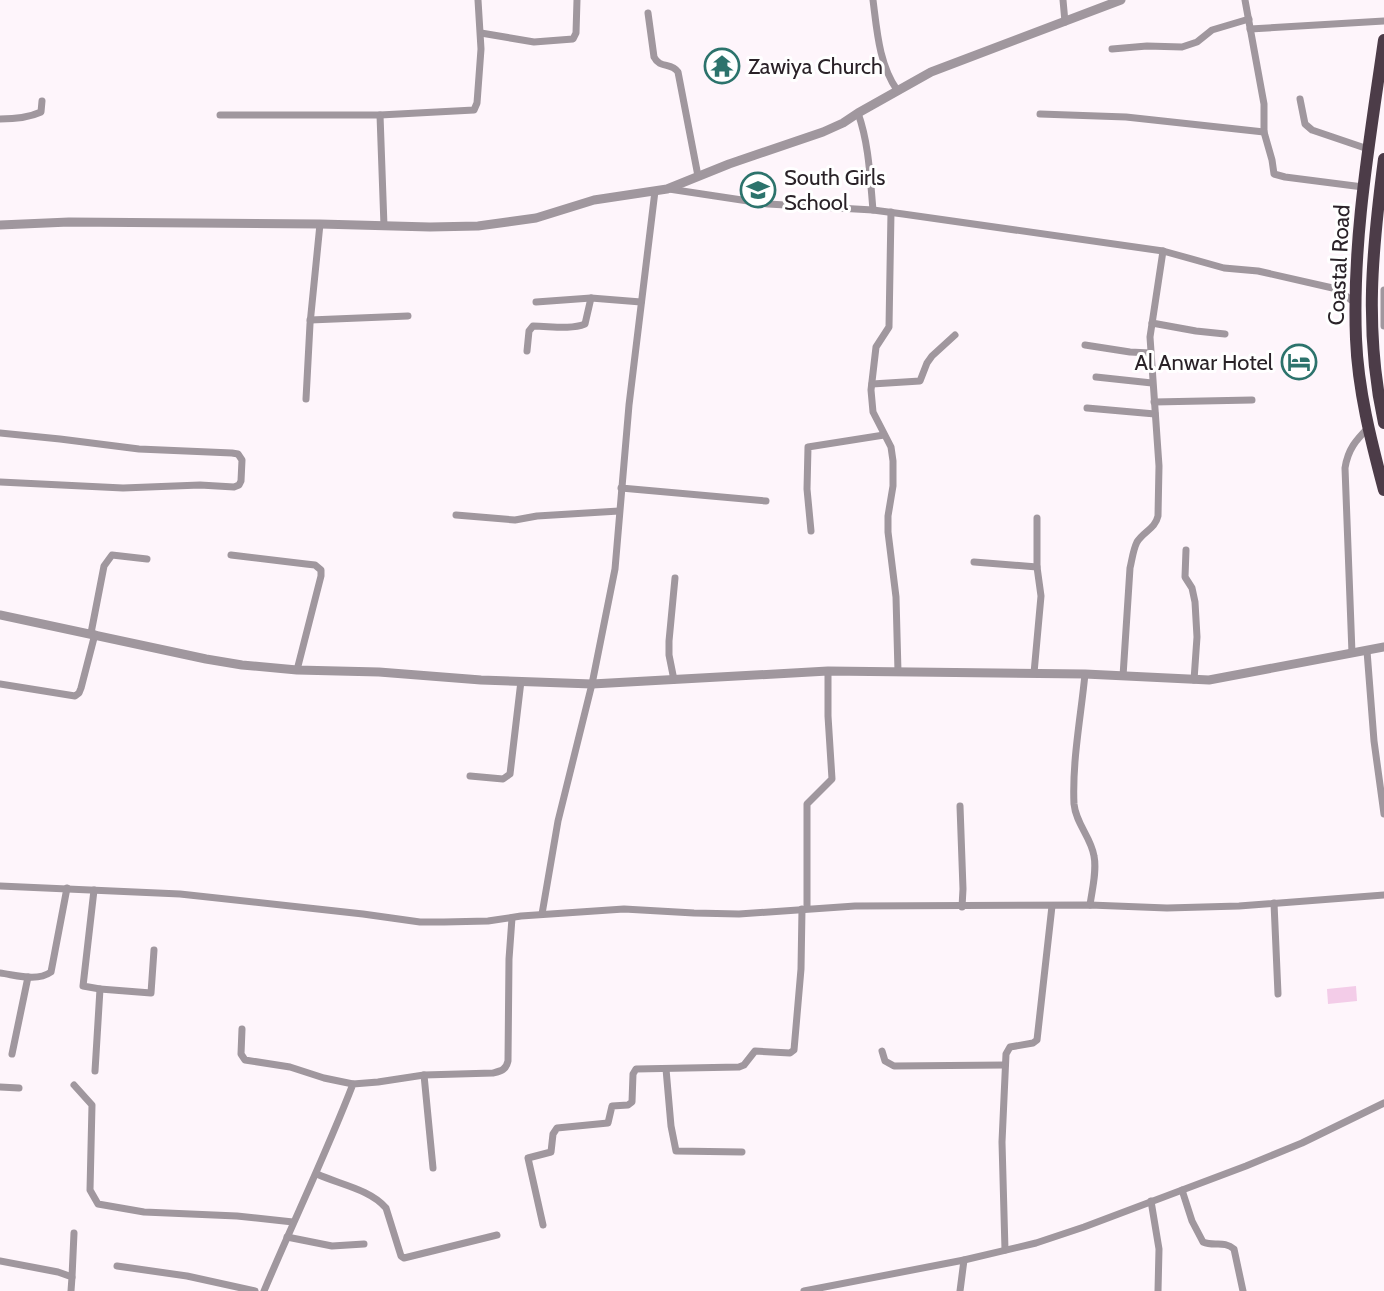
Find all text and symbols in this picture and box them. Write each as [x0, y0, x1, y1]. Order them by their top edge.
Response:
temple icon: Zawiya Church [703, 47, 741, 85]
place label: Zawiya Church [748, 53, 883, 80]
place label: South Girls School [784, 164, 885, 216]
school or university icon: South Girls School [739, 171, 777, 209]
street label: Coastal Road [1322, 204, 1356, 326]
hotel icon: Al Anwar Hotel [1280, 343, 1318, 381]
place label: Al Anwar Hotel [1135, 349, 1274, 376]

